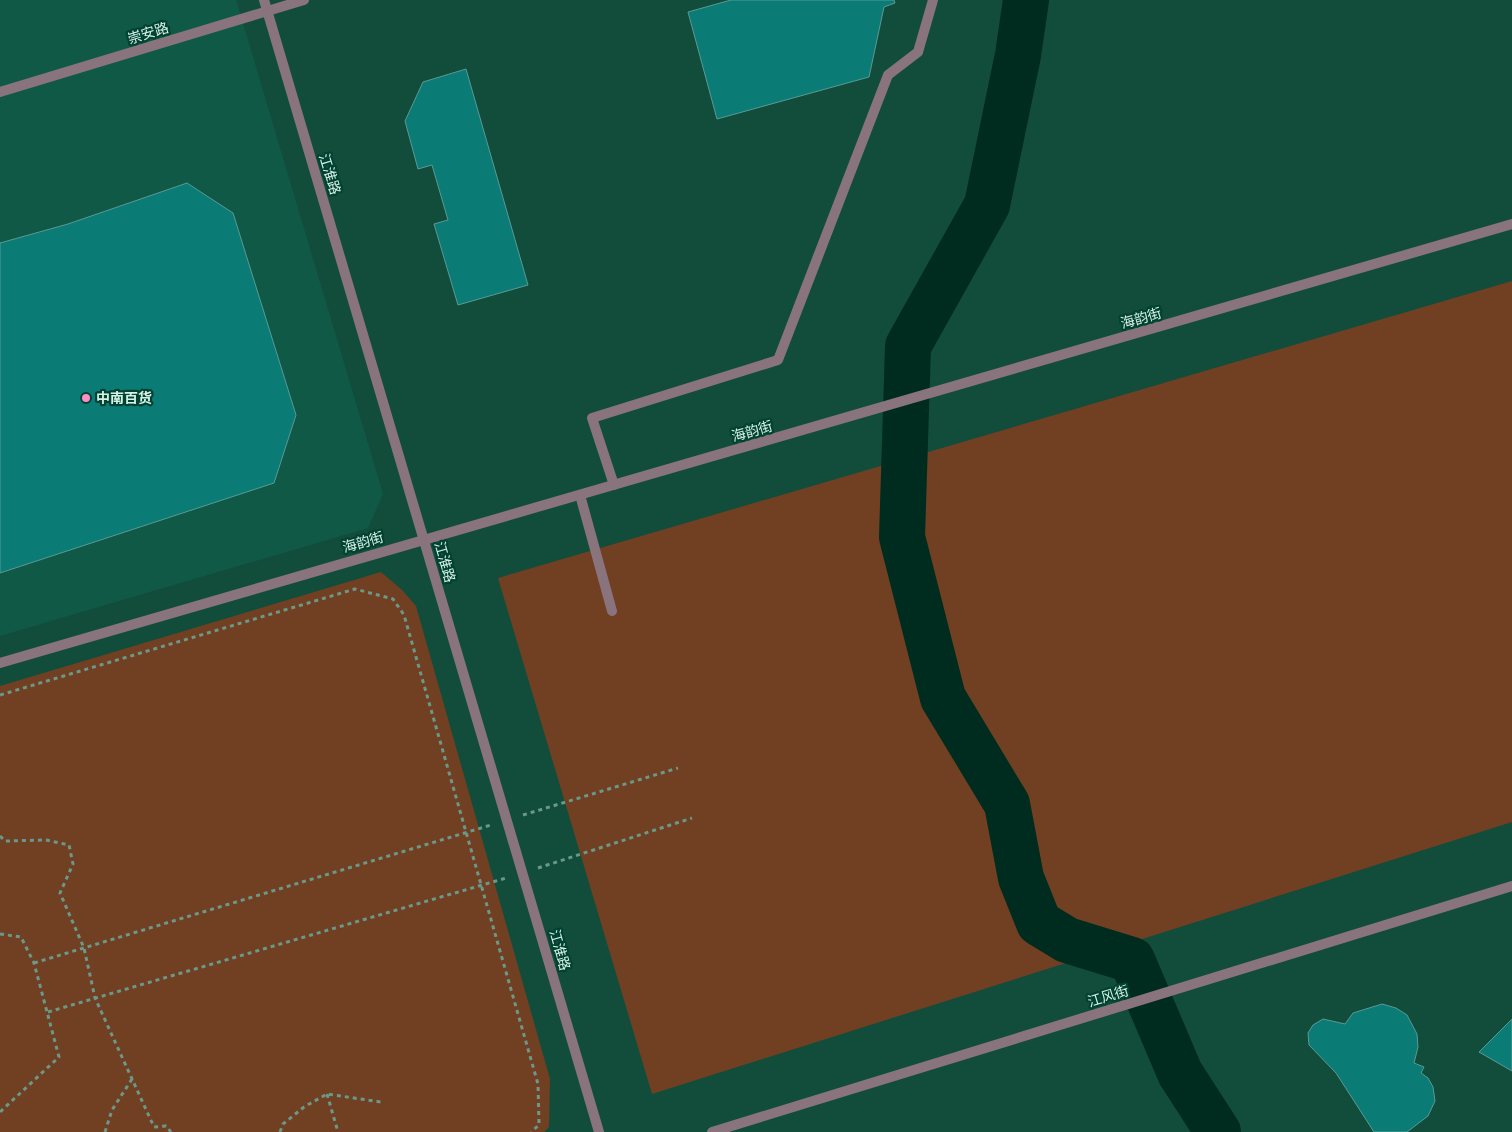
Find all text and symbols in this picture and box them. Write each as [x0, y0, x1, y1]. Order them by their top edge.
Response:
street label: 崇安路 [125, 17, 171, 49]
street label: 江淮路 [314, 151, 346, 197]
street label: 海韵街 [1118, 303, 1164, 333]
place label: 中南百货 [96, 388, 152, 408]
marker: 中南百货 [80, 392, 92, 404]
street label: 海韵街 [729, 416, 775, 446]
street label: 海韵街 [340, 527, 386, 557]
street label: 江淮路 [430, 539, 460, 585]
street label: 江淮路 [545, 927, 575, 973]
street label: 江风街 [1085, 980, 1131, 1012]

